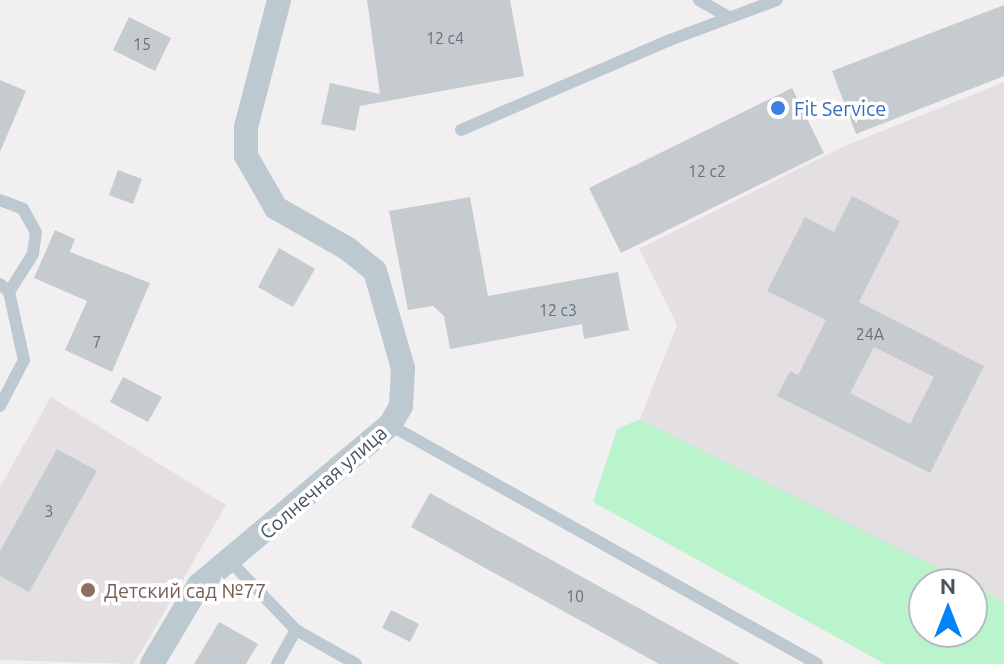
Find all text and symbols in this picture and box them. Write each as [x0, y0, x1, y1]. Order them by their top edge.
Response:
house number: 12 с4 [426, 28, 464, 48]
house number: 15 [133, 34, 151, 54]
place label: Fit Service [794, 96, 886, 120]
marker: Fit Service [769, 99, 787, 117]
house number: 12 с2 [688, 161, 726, 181]
house number: 12 с3 [539, 300, 577, 320]
house number: 24А [856, 324, 884, 344]
house number: 7 [92, 332, 102, 352]
street label: Солнечная улица [254, 420, 392, 544]
house number: 3 [44, 501, 54, 521]
north arrow [908, 568, 988, 648]
text: N [940, 573, 956, 598]
place label: Детский сад №77 [104, 578, 266, 602]
marker: Детский сад №77 [79, 581, 97, 599]
house number: 10 [566, 586, 584, 606]

